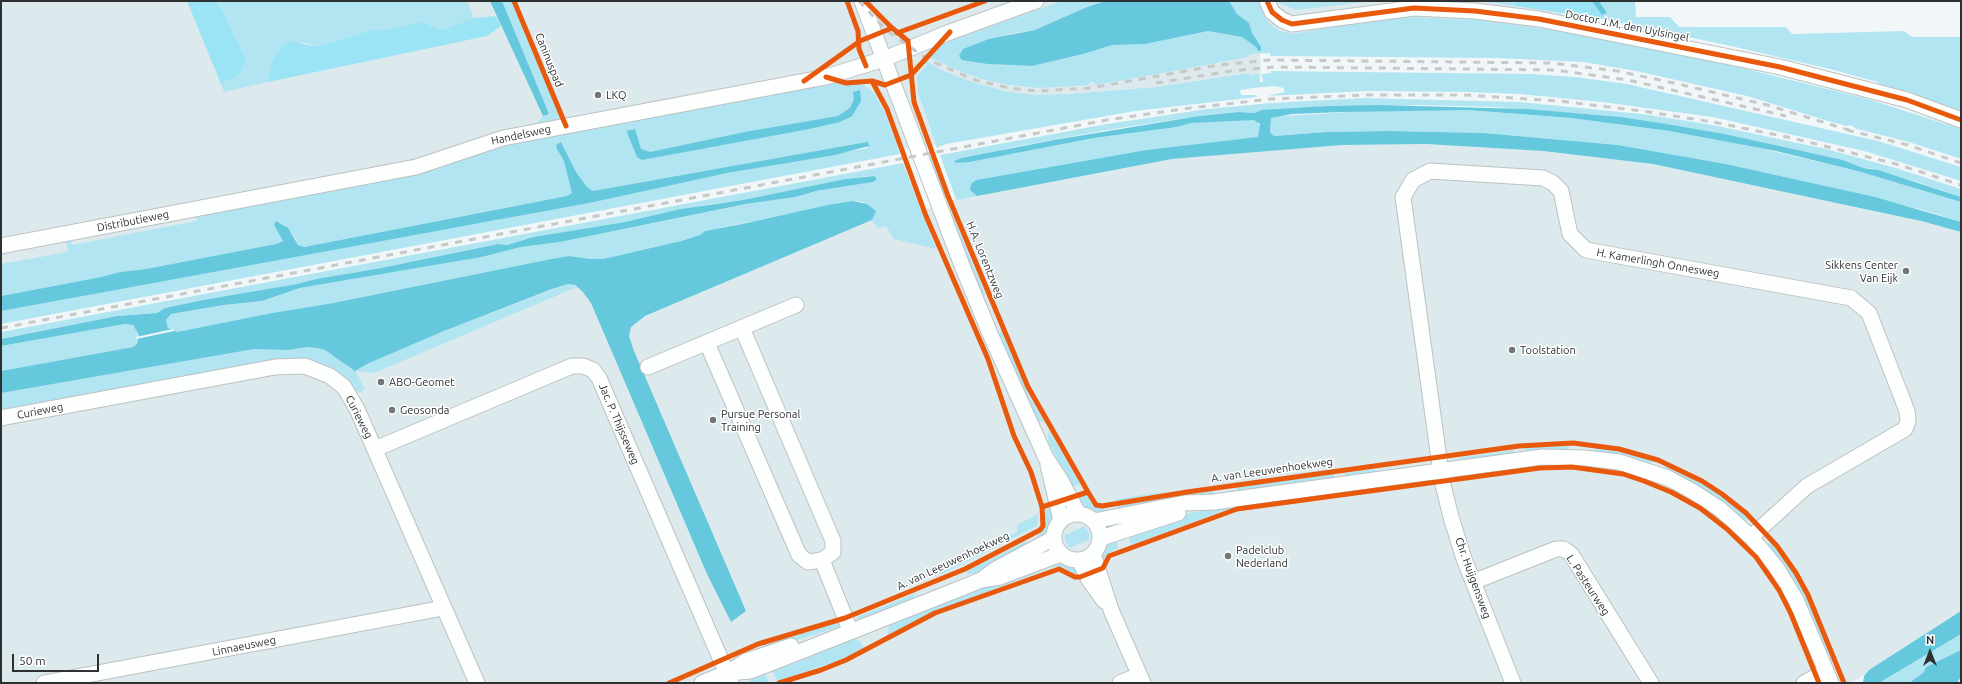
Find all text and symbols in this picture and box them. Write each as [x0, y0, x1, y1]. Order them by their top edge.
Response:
street label: Doctor J.M. den Uylsingel [1564, 8, 1690, 44]
street label: Caninuspad [532, 31, 566, 89]
place label: LKQ [606, 88, 627, 102]
marker: LKQ [593, 90, 603, 100]
street label: Handelsweg [490, 122, 552, 148]
street label: Distributieweg [96, 208, 170, 234]
street label: H.A. Lorentzweg [963, 219, 1007, 301]
street label: H. Kamerlingh Onnesweg [1595, 246, 1721, 280]
place label: Sikkens Center Van Eijk [1825, 258, 1898, 284]
marker: Sikkens Center Van Eijk [1901, 266, 1911, 276]
place label: Toolstation [1520, 343, 1576, 357]
marker: Toolstation [1507, 345, 1517, 355]
place label: ABO-Geomet [389, 375, 455, 389]
marker: ABO-Geomet [376, 377, 386, 387]
street label: Jac. P. Thijsseweg [596, 382, 642, 466]
street label: Curieweg [343, 393, 375, 441]
street label: Curieweg [16, 400, 64, 422]
place label: Geosonda [400, 403, 449, 417]
marker: Geosonda [387, 405, 397, 415]
place label: Pursue Personal Training [721, 407, 800, 433]
marker: Pursue Personal Training [708, 415, 718, 425]
street label: A. van Leeuwenhoekweg [1210, 455, 1334, 485]
street label: A. van Leeuwenhoekweg [895, 529, 1011, 593]
street label: Chr. Huijgensweg [1452, 536, 1494, 620]
place label: Padelclub Nederland [1236, 543, 1288, 569]
marker: Padelclub Nederland [1223, 551, 1233, 561]
street label: L. Pasteurweg [1563, 552, 1613, 618]
north arrow [1910, 632, 1950, 672]
street label: Linnaeusweg [211, 633, 277, 659]
text: N [1926, 634, 1934, 646]
scale bar [14, 646, 101, 672]
text: 50 m [19, 654, 46, 667]

